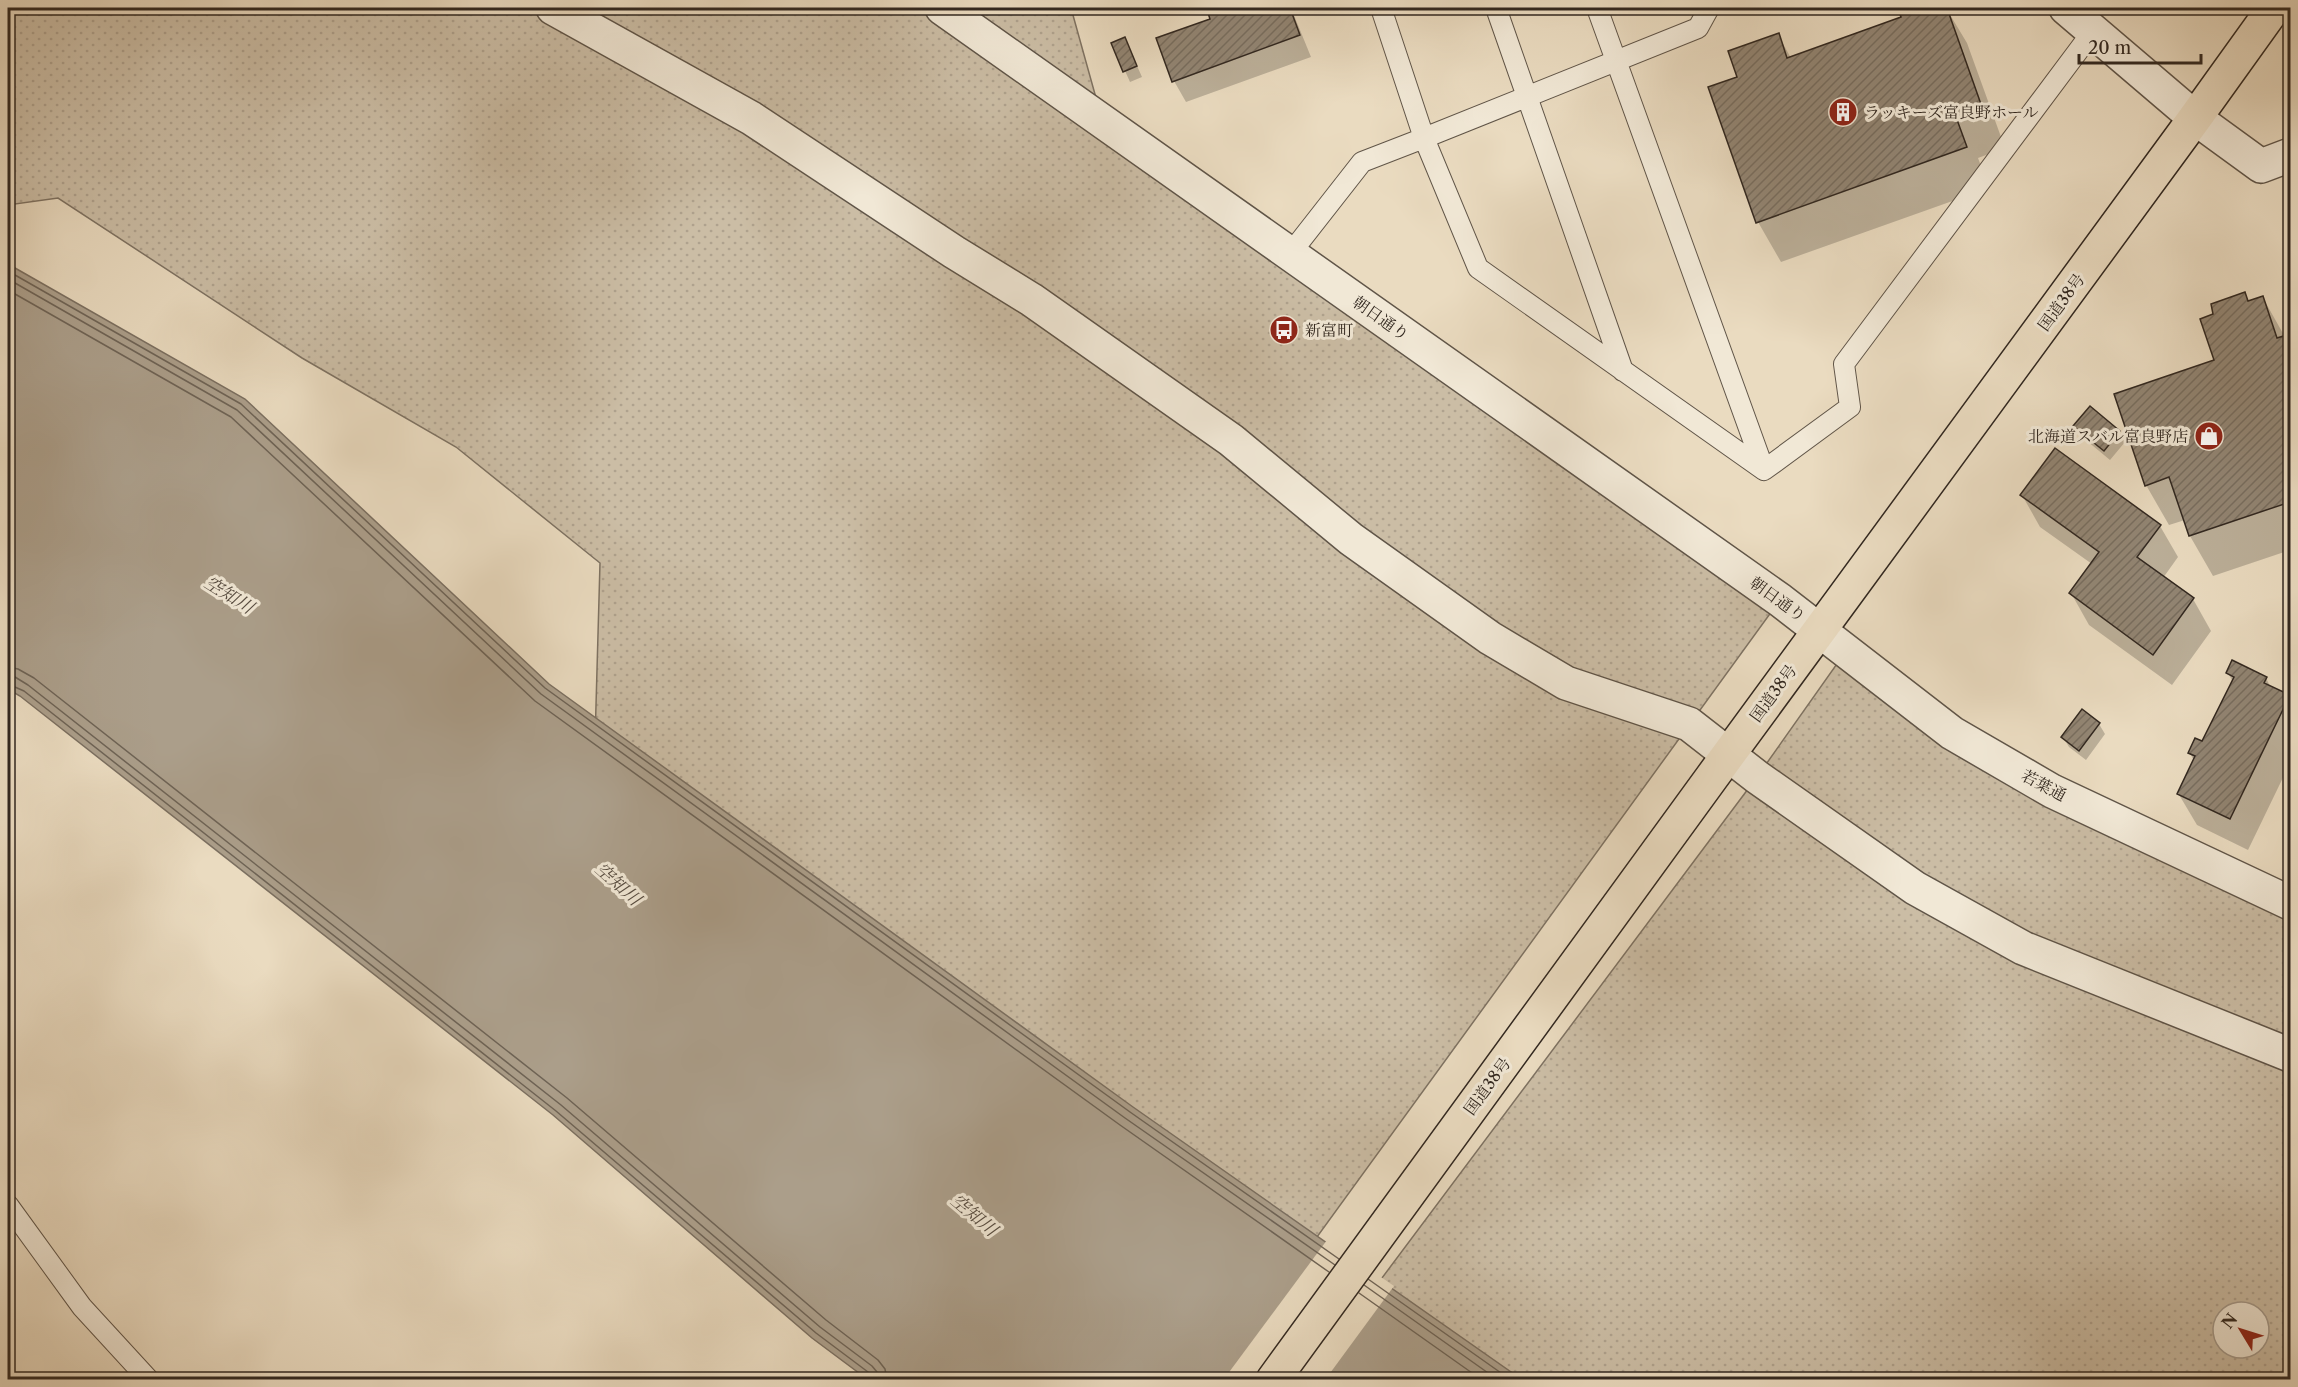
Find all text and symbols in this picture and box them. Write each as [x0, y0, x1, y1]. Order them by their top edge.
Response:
scale bar [2079, 27, 2200, 65]
text: 20 m [2088, 37, 2132, 59]
building icon: ラッキーズ富良野ホール [1827, 96, 1859, 128]
place label: ラッキーズ富良野ホール [1864, 102, 2039, 122]
street label: 国道38号 [2033, 269, 2089, 335]
street label: 朝日通り [1349, 291, 1413, 345]
bus stop icon: 新富町 [1268, 314, 1300, 346]
place label: 新富町 [1305, 320, 1353, 340]
shop icon: 北海道スバル富良野店 [2193, 420, 2225, 452]
place label: 北海道スバル富良野店 [2028, 426, 2188, 446]
water label: 空知川 [200, 571, 259, 620]
street label: 朝日通り [1746, 572, 1810, 626]
street label: 国道38号 [1745, 660, 1801, 726]
street label: 若葉通 [2018, 765, 2070, 805]
water label: 空知川 [591, 858, 647, 912]
street label: 国道38号 [1459, 1053, 1515, 1119]
water label: 空知川 [946, 1189, 1003, 1242]
north arrow [2211, 1300, 2271, 1360]
text: N [2217, 1309, 2241, 1332]

